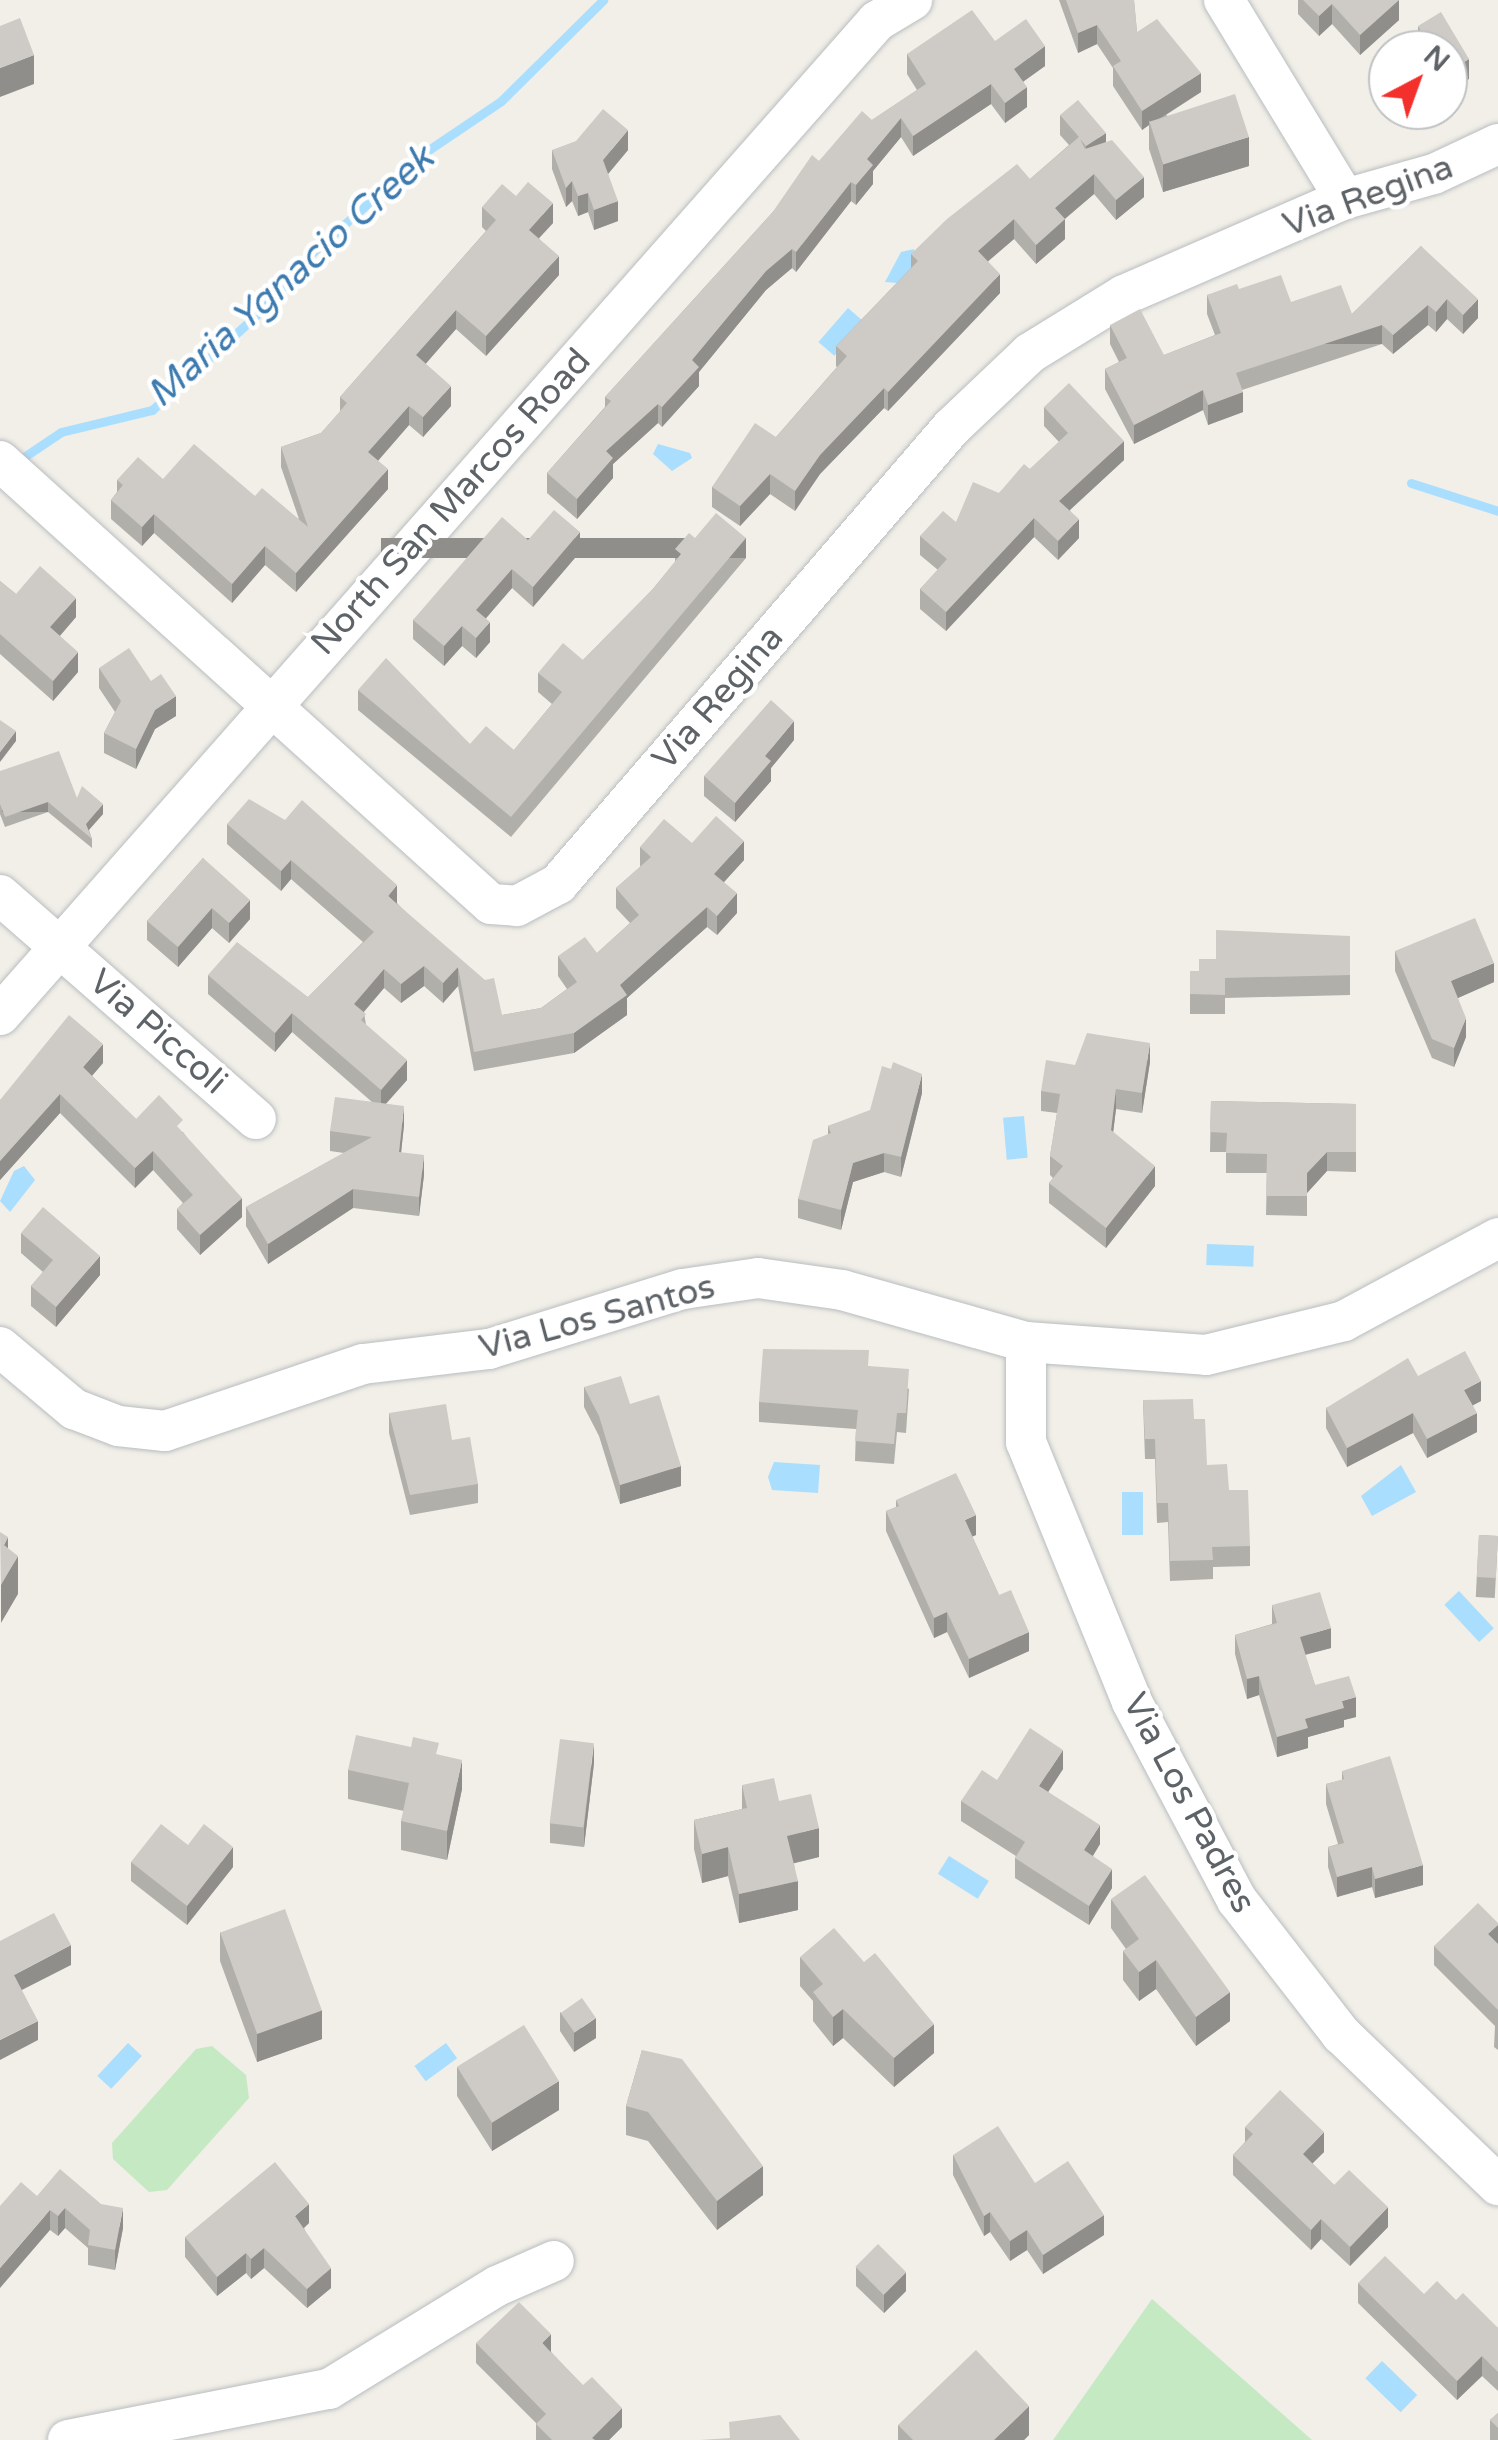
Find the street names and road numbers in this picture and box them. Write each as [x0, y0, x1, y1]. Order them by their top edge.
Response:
street label: Via Regina [1277, 146, 1459, 246]
street label: North San Marcos Road [302, 340, 600, 664]
street label: Via Regina [644, 617, 792, 779]
street label: Via Piccoli [80, 961, 236, 1103]
street label: Via Los Santos [475, 1265, 719, 1369]
street label: Via Los Padres [1114, 1686, 1264, 1920]

